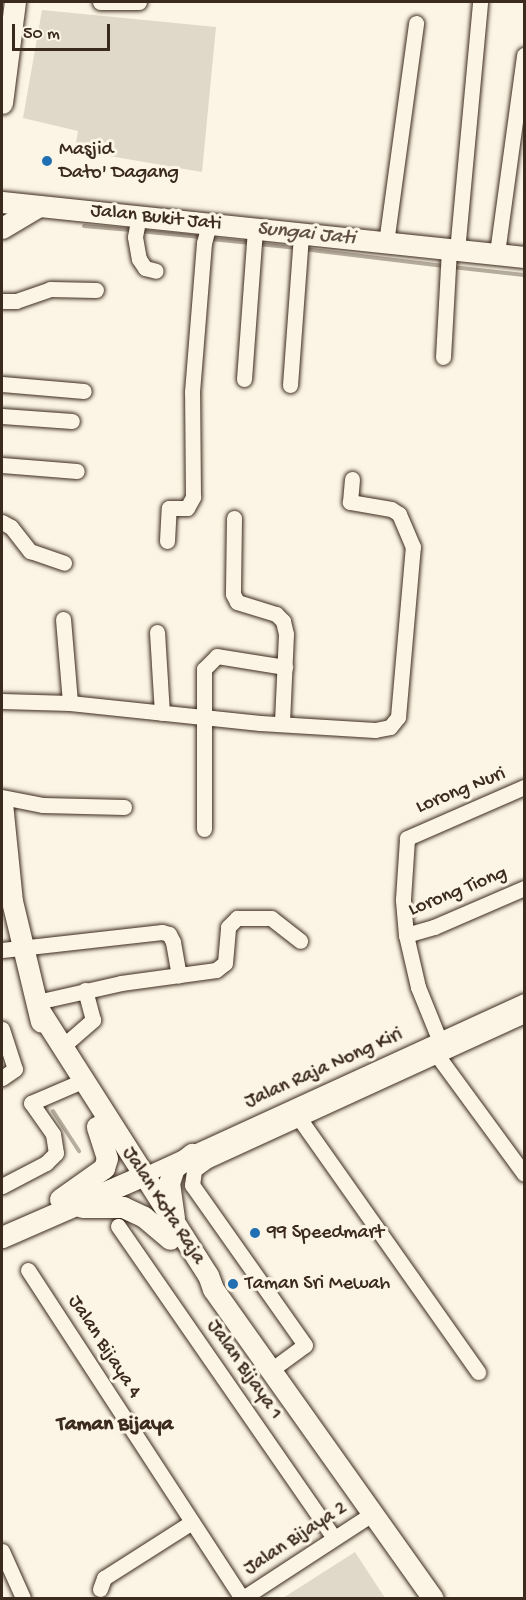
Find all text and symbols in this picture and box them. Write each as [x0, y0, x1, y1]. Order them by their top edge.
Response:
scale bar [15, 12, 112, 50]
text: 50 m [23, 24, 60, 45]
place label: Masjid Dato' Dagang [59, 138, 179, 185]
marker: Masjid Dato' Dagang [40, 154, 54, 168]
street label: Jalan Bukit Jati [89, 199, 223, 237]
water label: Sungai Jati [256, 217, 356, 253]
street label: Lorong Nuri [413, 762, 509, 820]
street label: Lorong Tiong [405, 861, 511, 923]
street label: Jalan Raja Nong Kiri [241, 1023, 407, 1115]
street label: Jalan Kota Raja [116, 1143, 210, 1269]
place label: 99 Speedmart [267, 1221, 384, 1245]
marker: 99 Speedmart [248, 1226, 262, 1240]
place label: Taman Sri Mewah [245, 1272, 390, 1296]
marker: Taman Sri Mewah [226, 1277, 240, 1291]
street label: Jalan Bijaya 4 [62, 1291, 146, 1403]
street label: Jalan Bijaya 1 [201, 1315, 287, 1425]
district label: Taman Bijaya [57, 1413, 173, 1439]
street label: Jalan Bijaya 2 [240, 1497, 352, 1581]

